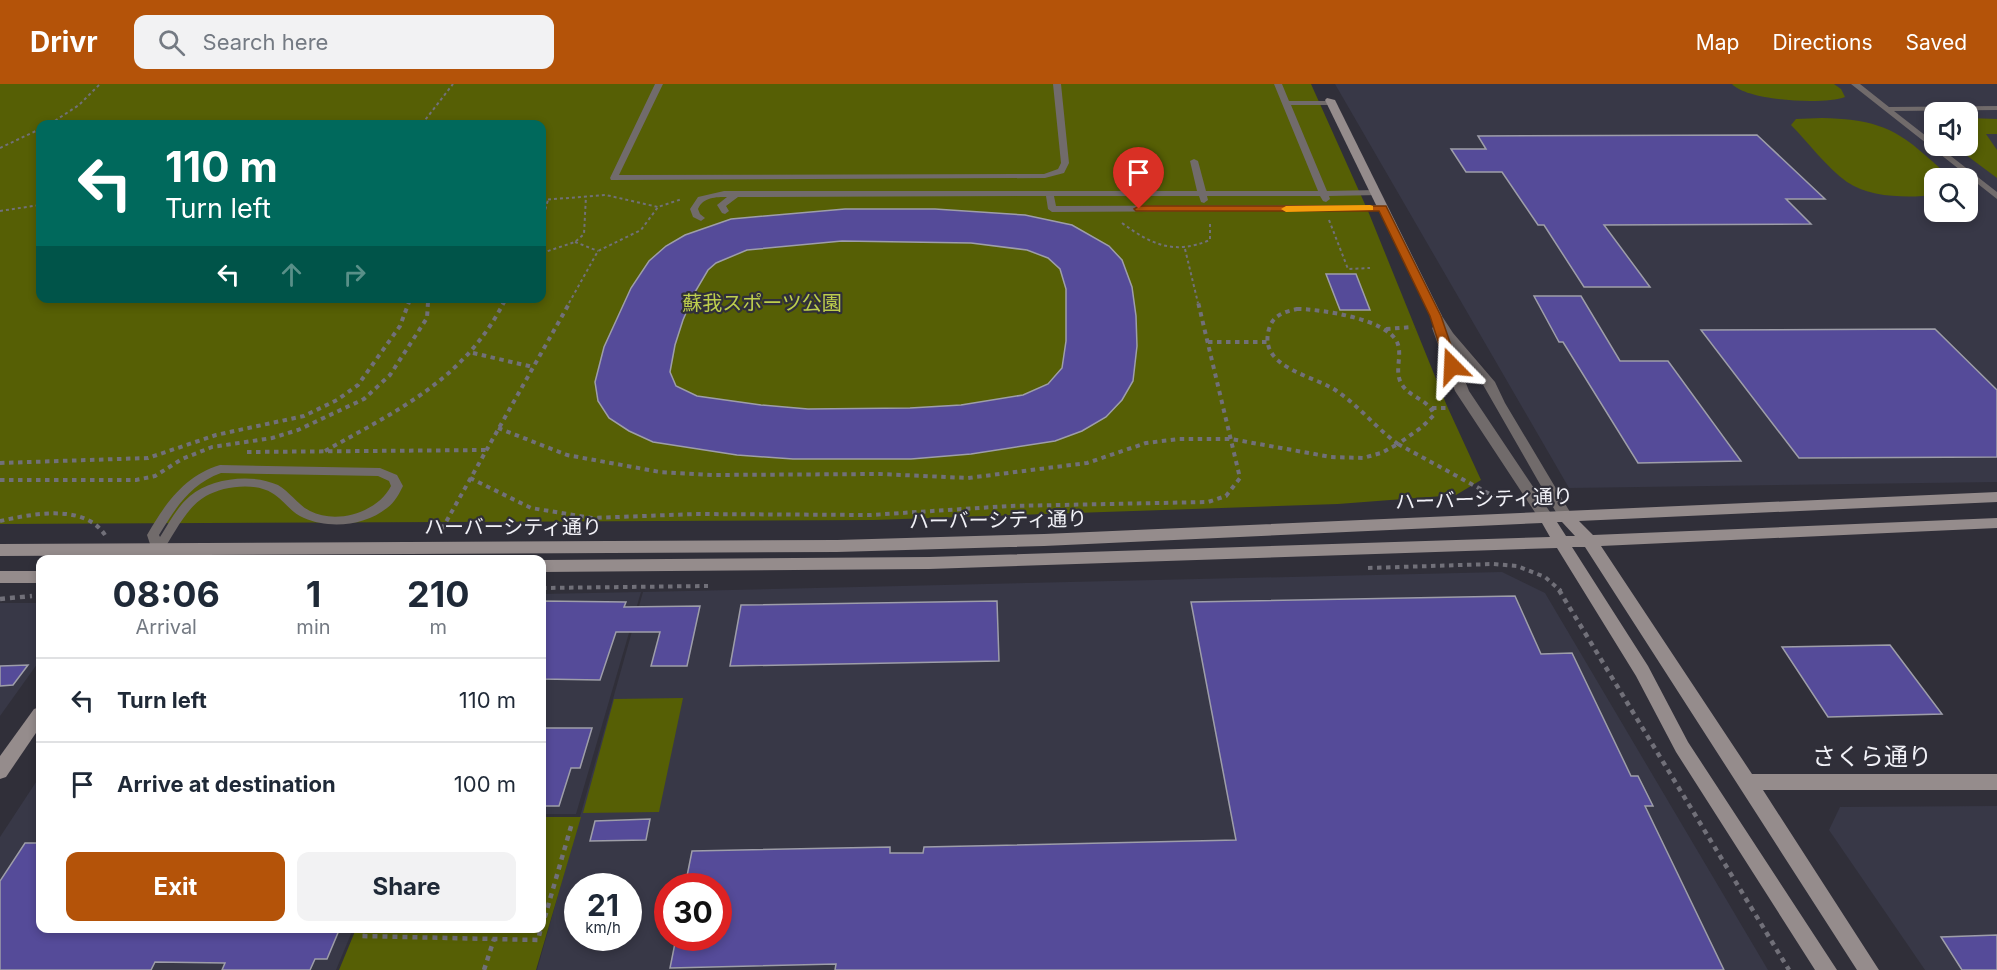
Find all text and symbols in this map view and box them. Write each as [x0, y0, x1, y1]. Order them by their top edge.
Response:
search box [134, 15, 554, 69]
text: Drivr [30, 25, 98, 59]
icon: search [155, 26, 188, 59]
text: Search here [203, 29, 328, 55]
text: Map [1696, 30, 1739, 55]
text: Directions [1772, 30, 1873, 55]
text: Saved [1906, 30, 1967, 55]
map controls [1924, 102, 1978, 222]
button: sound [1924, 102, 1978, 156]
text: 110 m [165, 141, 278, 192]
icon: left [66, 144, 144, 222]
pin [1113, 147, 1164, 209]
icon: arrive [1122, 156, 1155, 189]
button: search [1924, 168, 1978, 222]
text: Turn left [165, 192, 271, 225]
icon: left [212, 258, 245, 291]
icon: ahead [275, 258, 308, 291]
icon: right [338, 258, 371, 291]
park label: 蘇我スポーツ公園 [682, 291, 842, 315]
position arrow [1420, 334, 1484, 398]
street label: ハーバーシティ通り [1395, 484, 1573, 514]
street label: ハーバーシティ通り [909, 506, 1087, 534]
street label: ハーバーシティ通り [424, 515, 602, 539]
text: 08:06 [112, 572, 220, 616]
text: 1 [306, 572, 321, 616]
text: 210 [407, 572, 470, 616]
text: Arrival [135, 615, 197, 639]
text: min [296, 615, 331, 639]
text: m [430, 615, 447, 639]
icon: left [66, 684, 99, 717]
text: Turn left [117, 687, 207, 713]
text: 110 m [459, 687, 516, 713]
street label: さくら通り [1812, 742, 1932, 771]
icon: arrive [66, 768, 99, 801]
text: Arrive at destination [117, 771, 336, 797]
text: 100 m [454, 771, 516, 797]
button: Exit [66, 852, 285, 921]
button: Share [297, 852, 516, 921]
speed limit sign: 30 [654, 873, 732, 951]
text: 21 [587, 887, 619, 923]
text: km/h [585, 918, 621, 937]

